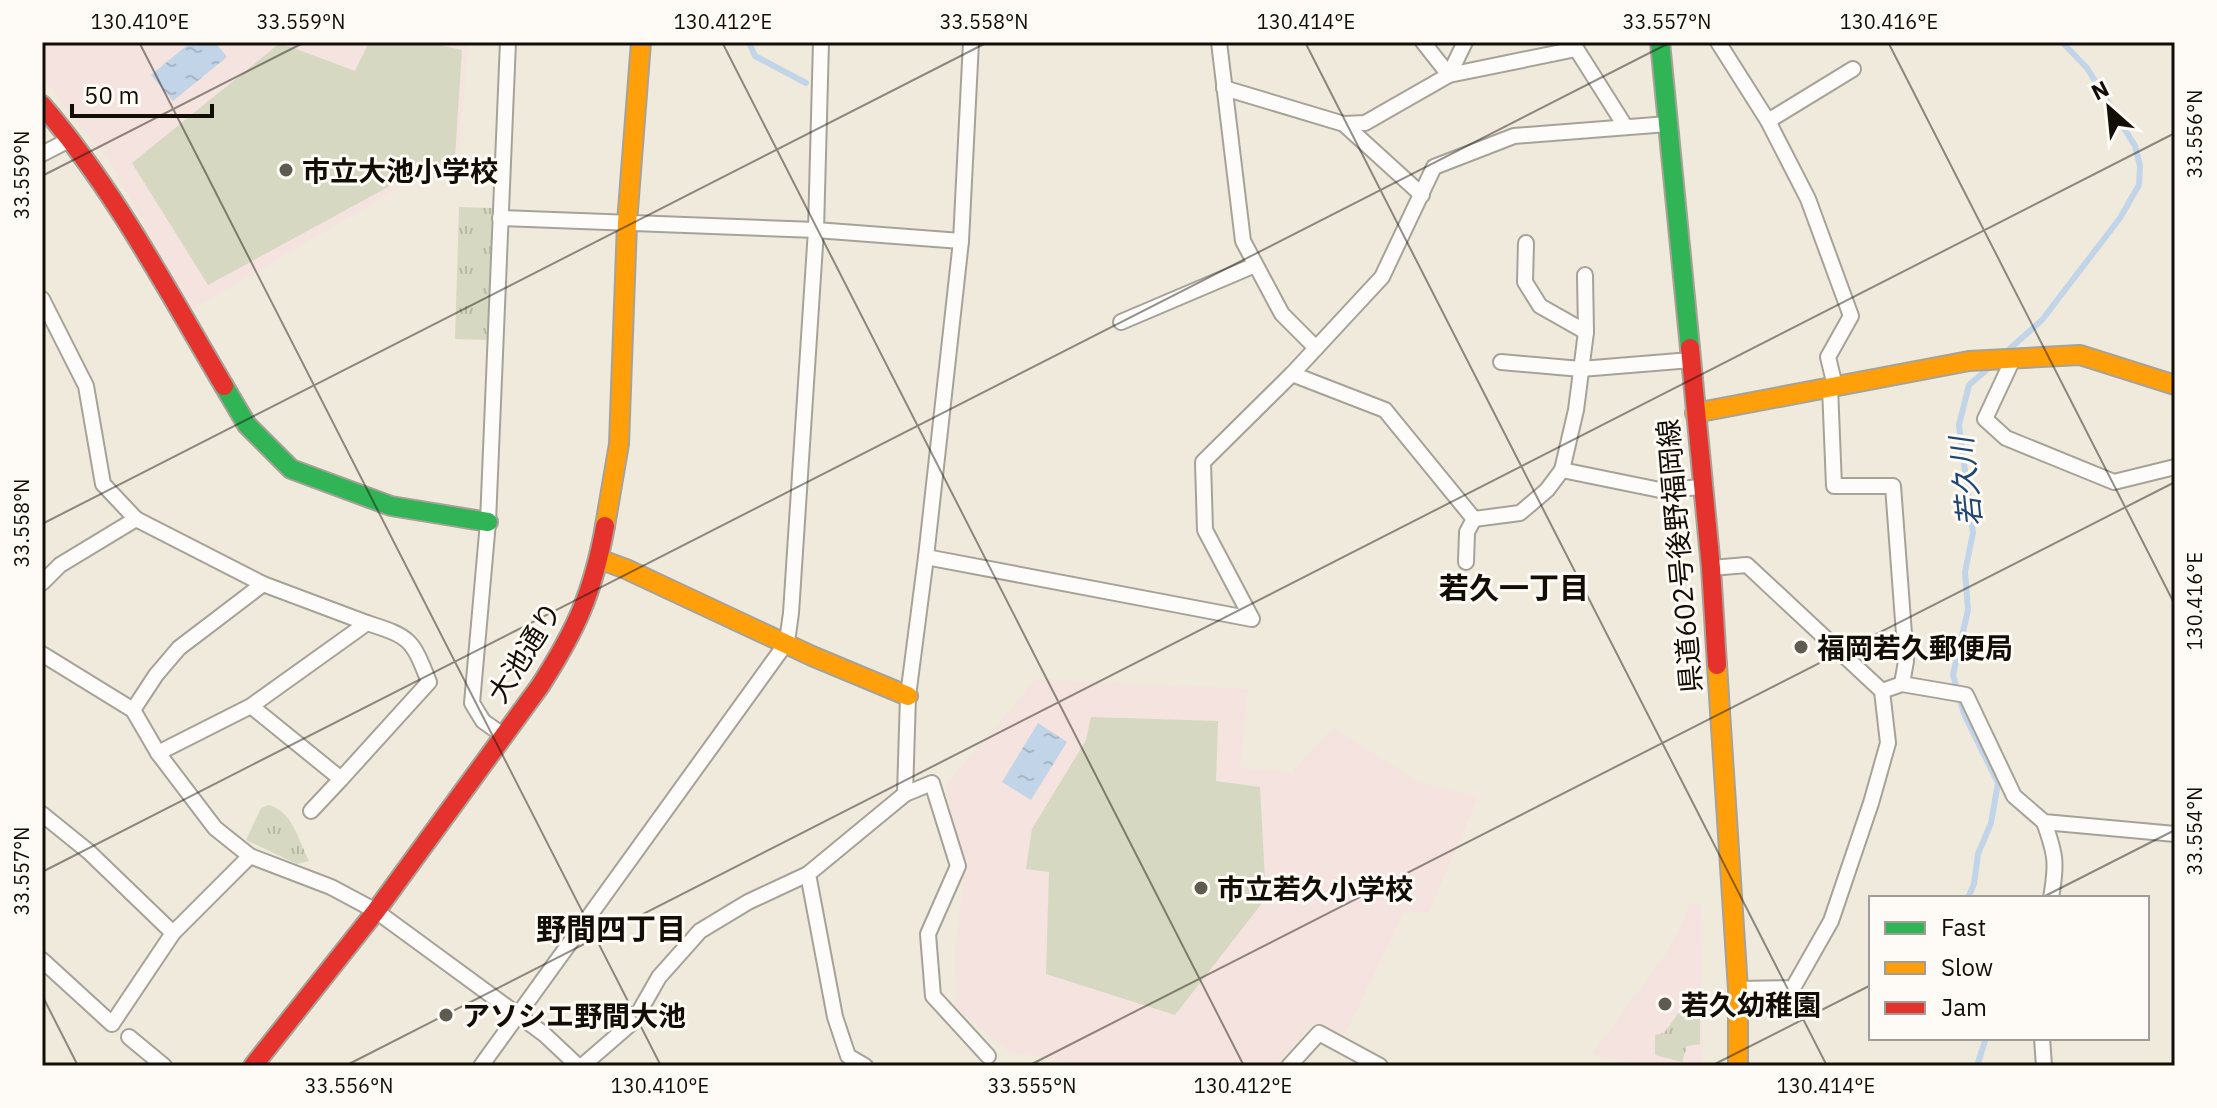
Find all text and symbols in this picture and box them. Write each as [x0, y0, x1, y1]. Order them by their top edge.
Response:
text: 130.410°E [91, 8, 189, 35]
text: 33.559°N [257, 8, 345, 35]
text: 130.412°E [674, 8, 772, 35]
text: 33.558°N [940, 8, 1028, 35]
text: 130.414°E [1257, 8, 1355, 35]
text: 33.557°N [1623, 8, 1711, 35]
text: 130.416°E [1840, 8, 1938, 35]
scale bar [72, 68, 212, 118]
north arrow [2069, 68, 2149, 148]
text: N [2086, 73, 2113, 106]
text: 50 m [84, 79, 139, 111]
text: 33.556°N [2181, 90, 2208, 178]
text: 33.559°N [8, 131, 35, 219]
place label: 市立大池小学校 [302, 152, 498, 189]
marker: 市立大池小学校 [277, 161, 295, 179]
street label: 県道602号後野福岡線 [1649, 418, 1709, 694]
water label: 若久川 [1941, 432, 1989, 529]
text: 33.558°N [8, 479, 35, 567]
text: 130.416°E [2181, 552, 2208, 650]
district label: 若久一丁目 [1439, 568, 1589, 607]
street label: 大池通り [479, 595, 569, 709]
place label: 福岡若久郵便局 [1817, 629, 2013, 666]
marker: 福岡若久郵便局 [1792, 638, 1810, 656]
text: 33.554°N [2181, 787, 2208, 875]
text: 33.557°N [8, 827, 35, 915]
place label: 市立若久小学校 [1217, 870, 1413, 907]
marker: 市立若久小学校 [1192, 879, 1210, 897]
legend [1869, 896, 2149, 1040]
district label: 野間四丁目 [536, 909, 686, 948]
text: Fast [1941, 911, 1986, 943]
text: Slow [1941, 951, 1993, 983]
place label: 若久幼稚園 [1681, 986, 1821, 1023]
text: Jam [1941, 991, 1987, 1023]
marker: 若久幼稚園 [1656, 995, 1674, 1013]
place label: アソシエ野間大池 [462, 997, 686, 1034]
marker: アソシエ野間大池 [437, 1006, 455, 1024]
text: 33.556°N [305, 1072, 393, 1099]
text: 130.410°E [611, 1072, 709, 1099]
text: 33.555°N [988, 1072, 1076, 1099]
text: 130.412°E [1194, 1072, 1292, 1099]
text: 130.414°E [1777, 1072, 1875, 1099]

